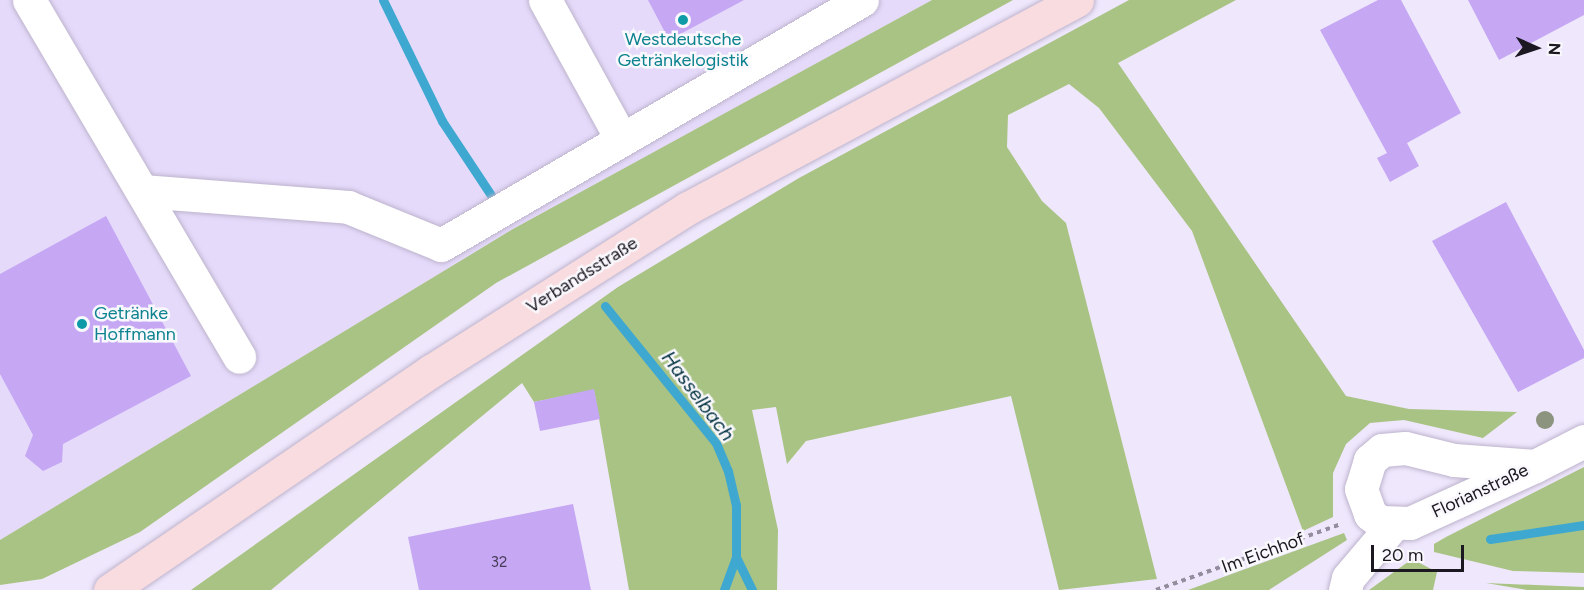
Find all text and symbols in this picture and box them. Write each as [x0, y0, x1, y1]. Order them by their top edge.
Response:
marker: Westdeutsche Getränkelogistik [676, 13, 690, 27]
north arrow [1506, 18, 1566, 78]
place label: Westdeutsche Getränkelogistik [617, 29, 749, 72]
text: N [1545, 42, 1564, 56]
street label: Verbandsstraße [523, 232, 641, 318]
place label: Getränke Hoffmann [94, 303, 176, 346]
marker: Getränke Hoffmann [75, 317, 89, 331]
water label: Hasselbach [656, 346, 740, 446]
street label: Florianstraße [1428, 459, 1532, 523]
street label: Im Eichhof [1219, 528, 1307, 578]
scale bar [1374, 533, 1467, 571]
text: 20 m [1382, 544, 1423, 566]
house number: 32 [491, 554, 507, 572]

